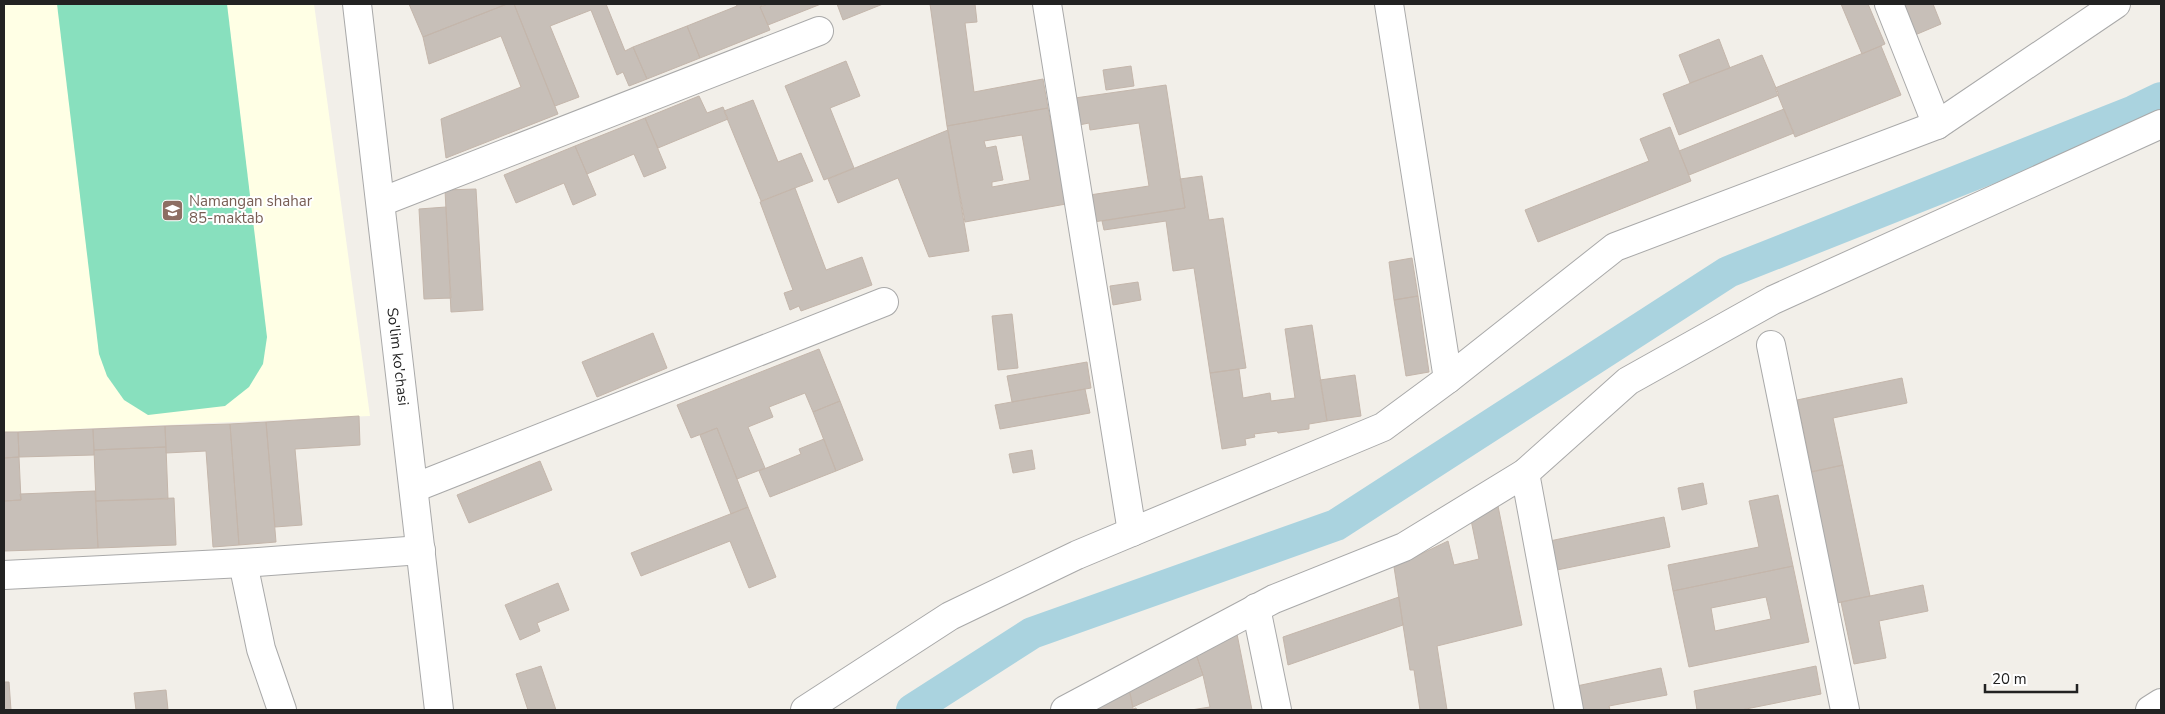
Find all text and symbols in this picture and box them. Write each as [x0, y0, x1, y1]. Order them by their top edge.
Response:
place label: Namangan shahar 85-maktab [189, 191, 313, 228]
school or university icon: Namangan shahar 85-maktab [161, 198, 185, 222]
street label: So'lim ko'chasi [382, 306, 414, 407]
scale bar [1985, 662, 2078, 694]
text: 20 m [1992, 669, 2027, 689]

